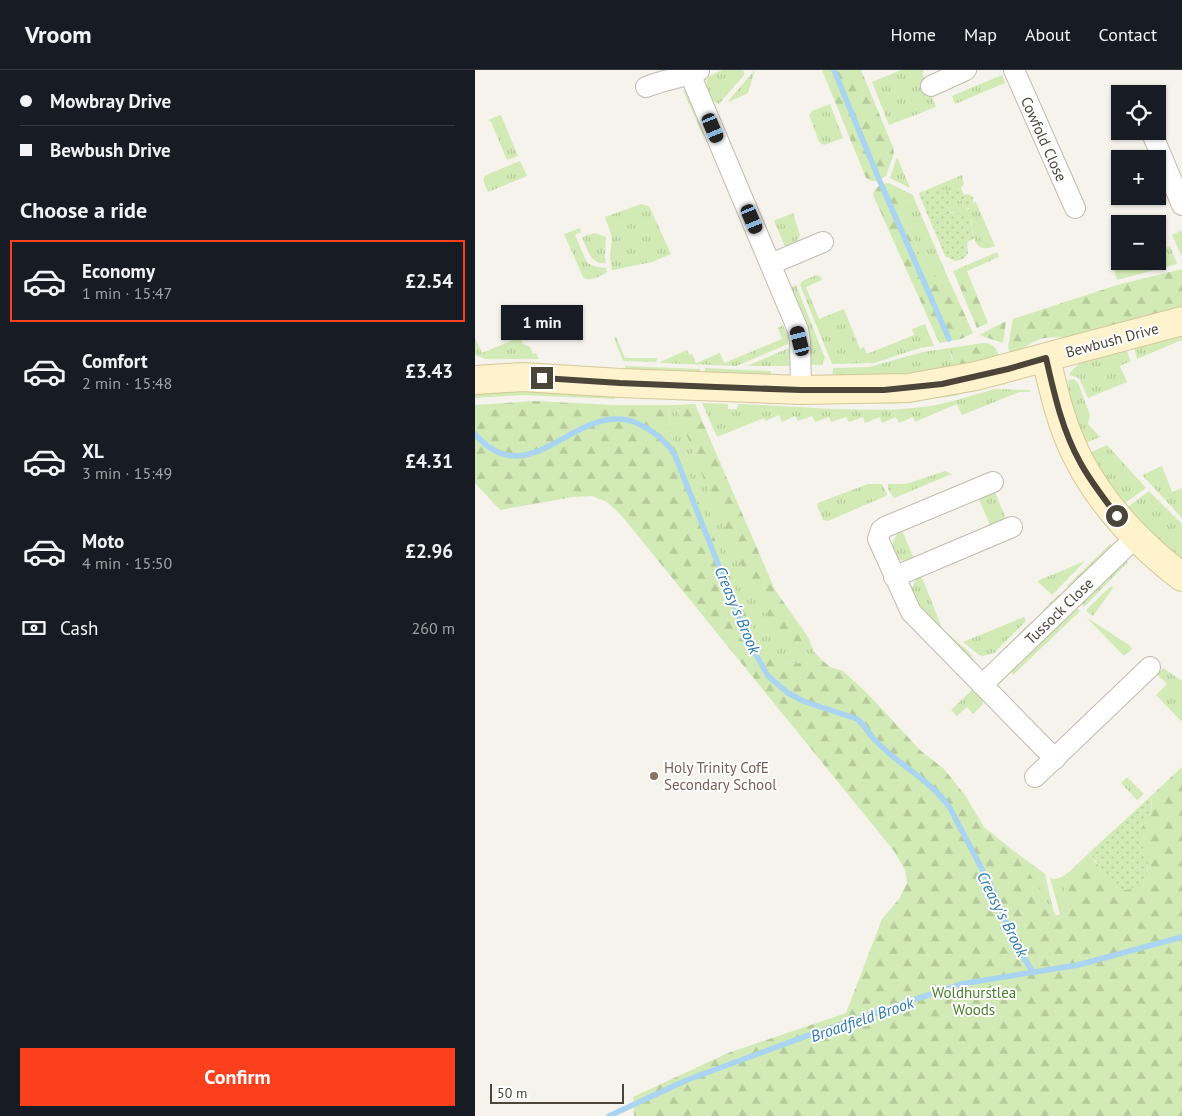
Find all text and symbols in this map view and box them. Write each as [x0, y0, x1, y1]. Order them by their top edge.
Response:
text: Vroom [25, 19, 92, 50]
text: Home [890, 23, 936, 46]
text: Map [964, 23, 997, 46]
text: About [1025, 23, 1071, 46]
text: Contact [1099, 23, 1157, 46]
map controls [1111, 85, 1166, 270]
button: locate [1111, 85, 1166, 140]
text: Mowbray Drive [50, 89, 171, 113]
street label: Cowfold Close [1017, 94, 1071, 184]
car [700, 111, 725, 145]
text: Bewbush Drive [50, 138, 171, 162]
button: + [1111, 150, 1166, 205]
text: Choose a ride [20, 196, 147, 224]
car [739, 202, 764, 236]
button: − [1111, 215, 1166, 270]
icon: car [22, 259, 67, 304]
text: Economy [82, 259, 155, 283]
text: £2.54 [405, 269, 453, 293]
text: 1 min · 15:47 [82, 283, 172, 303]
callout: 1 min [501, 306, 583, 340]
text: 1 min [522, 312, 562, 332]
street label: Bewbush Drive [1063, 318, 1161, 362]
car [789, 325, 810, 357]
icon: car [22, 349, 67, 394]
text: Comfort [82, 349, 148, 373]
text: £3.43 [405, 359, 453, 383]
route end [531, 367, 553, 389]
text: 2 min · 15:48 [82, 373, 172, 393]
icon: car [22, 439, 67, 484]
text: XL [82, 439, 104, 463]
text: £4.31 [405, 449, 453, 473]
text: 3 min · 15:49 [82, 463, 172, 483]
route start [1106, 505, 1128, 527]
icon: car [22, 529, 67, 574]
text: Moto [82, 529, 124, 553]
text: £2.96 [405, 539, 453, 563]
text: 4 min · 15:50 [82, 553, 172, 573]
water label: Creasy's Brook [711, 563, 766, 658]
street label: Tussock Close [1021, 574, 1097, 648]
icon: cash [20, 614, 48, 642]
text: Cash [60, 616, 98, 640]
text: 260 m [412, 618, 455, 638]
place label: Holy Trinity CofE Secondary School [664, 758, 777, 794]
marker: Holy Trinity CofE Secondary School [648, 770, 660, 782]
water label: Creasy's Brook [973, 868, 1033, 961]
park label: Woldhurstlea Woods [932, 983, 1016, 1019]
water label: Broadfield Brook [808, 992, 917, 1046]
button: Confirm [20, 1048, 455, 1106]
scale bar [490, 1081, 624, 1104]
text: 50 m [497, 1084, 527, 1102]

